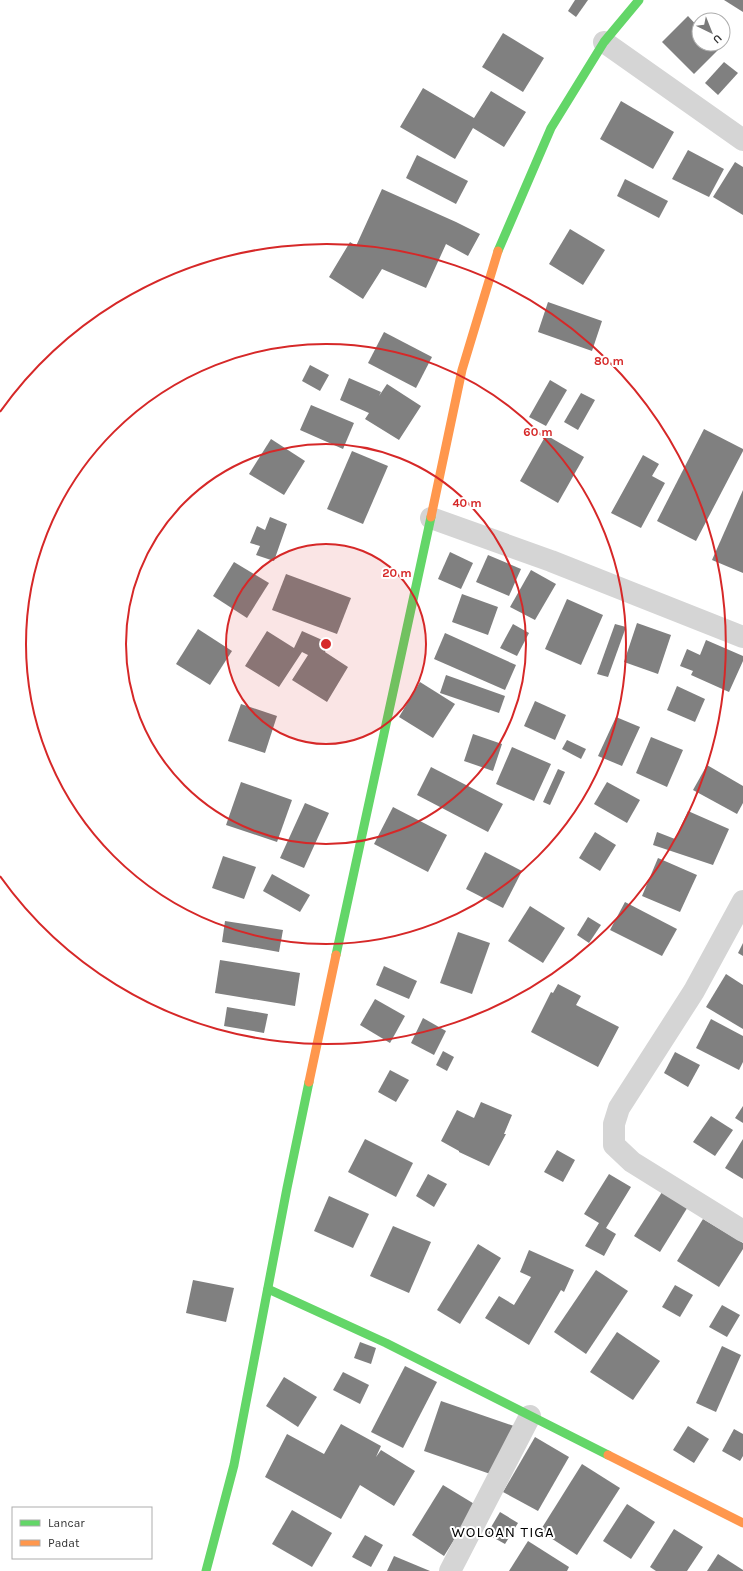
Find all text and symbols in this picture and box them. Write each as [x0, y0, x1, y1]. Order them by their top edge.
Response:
north arrow [691, 12, 731, 52]
text: U [710, 32, 725, 46]
text: 80 m [594, 354, 624, 368]
text: 60 m [523, 425, 553, 439]
text: 40 m [452, 496, 482, 510]
text: 20 m [382, 566, 412, 580]
centre of rings [319, 637, 333, 651]
legend [12, 1507, 152, 1559]
text: Lancar [48, 1516, 85, 1530]
district label: WOLOAN TIGA [451, 1523, 555, 1541]
text: Padat [48, 1536, 80, 1550]

